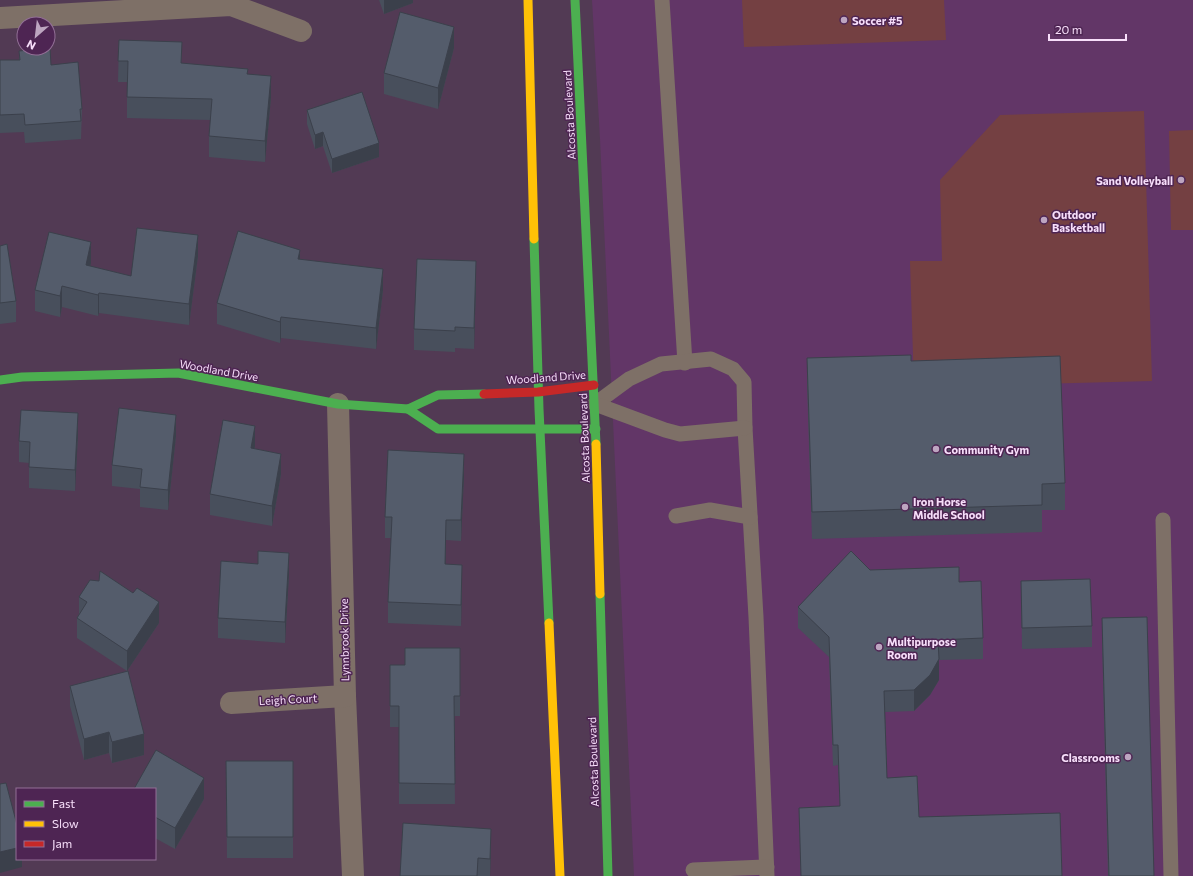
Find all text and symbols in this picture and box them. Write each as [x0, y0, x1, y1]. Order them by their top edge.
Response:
place label: Soccer #5 [852, 14, 902, 27]
marker: Soccer #5 [839, 15, 849, 25]
north arrow [16, 16, 56, 56]
scale bar [1049, 16, 1126, 42]
text: 20 m [1055, 22, 1082, 36]
text: N [24, 38, 38, 53]
street label: Alcosta Boulevard [560, 70, 578, 160]
place label: Sand Volleyball [1096, 174, 1173, 187]
marker: Sand Volleyball [1176, 175, 1186, 185]
place label: Outdoor Basketball [1052, 208, 1105, 234]
marker: Outdoor Basketball [1039, 215, 1049, 225]
street label: Woodland Drive [179, 357, 260, 383]
street label: Woodland Drive [506, 368, 586, 386]
street label: Alcosta Boulevard [576, 393, 592, 483]
place label: Community Gym [944, 443, 1030, 456]
marker: Community Gym [931, 444, 941, 454]
place label: Iron Horse Middle School [913, 495, 985, 521]
marker: Iron Horse Middle School [900, 502, 910, 512]
street label: Lynnbrook Drive [337, 598, 351, 682]
place label: Multipurpose Room [887, 635, 956, 661]
marker: Multipurpose Room [874, 642, 884, 652]
street label: Leigh Court [258, 691, 318, 707]
street label: Alcosta Boulevard [585, 717, 601, 807]
place label: Classrooms [1061, 751, 1120, 764]
marker: Classrooms [1123, 752, 1133, 762]
legend [16, 788, 156, 860]
text: Fast [52, 796, 75, 810]
text: Slow [52, 816, 79, 830]
text: Jam [52, 836, 72, 851]

